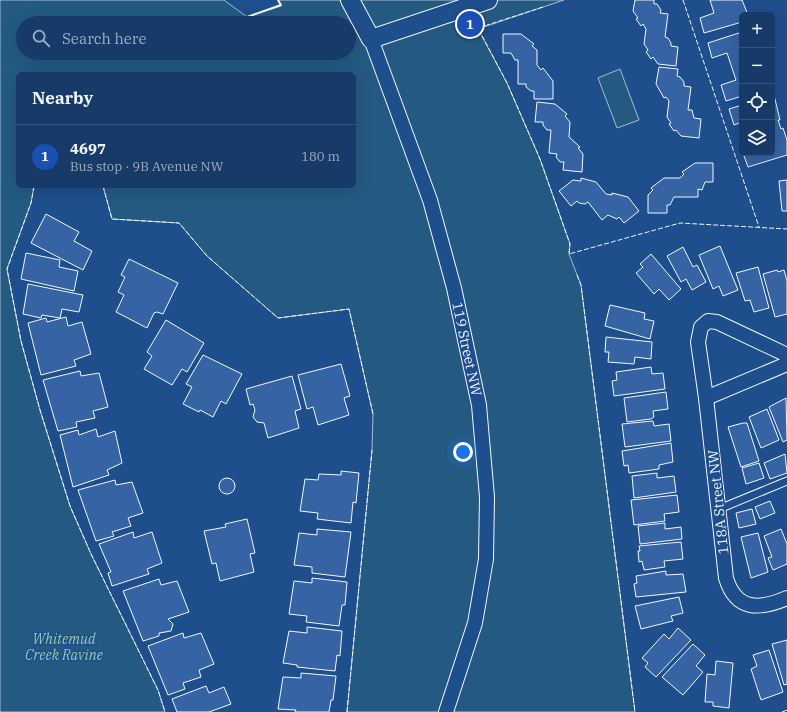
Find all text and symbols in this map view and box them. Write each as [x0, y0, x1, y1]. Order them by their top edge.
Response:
pin: 1 [457, 9, 483, 39]
map controls [739, 12, 775, 156]
button: + [739, 12, 775, 48]
search box [16, 16, 356, 60]
icon: search [30, 27, 52, 49]
text: Search here [62, 29, 147, 48]
button: − [739, 48, 775, 84]
button: locate [739, 84, 775, 120]
text: Nearby [32, 87, 93, 109]
button: layers [739, 120, 775, 156]
text: 4697 [70, 139, 106, 158]
text: 1 [41, 148, 49, 165]
text: 180 m [301, 148, 340, 165]
text: Bus stop · 9B Avenue NW [70, 158, 223, 175]
street label: 119 Street NW [448, 300, 486, 398]
your location [453, 442, 473, 462]
street label: 118A Street NW [704, 448, 732, 555]
park label: Whitemud Creek Ravine [25, 630, 104, 664]

